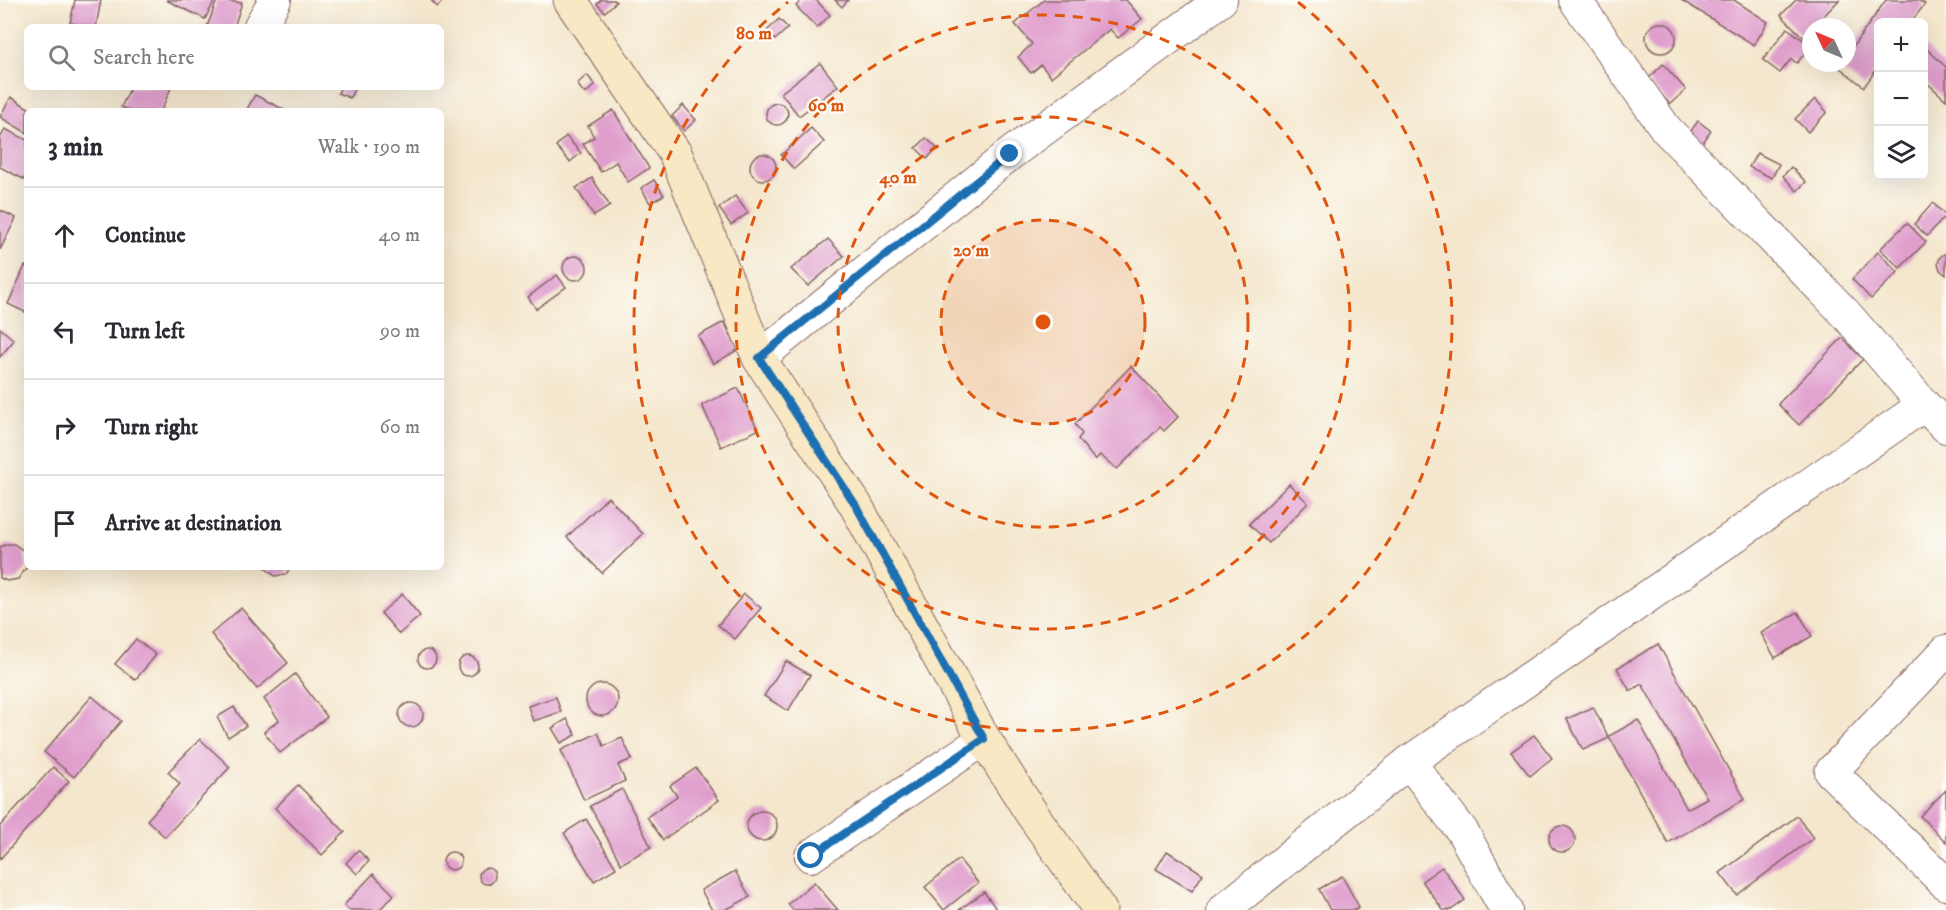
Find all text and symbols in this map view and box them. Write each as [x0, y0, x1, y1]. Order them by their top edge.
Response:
north arrow [1802, 18, 1856, 72]
map controls [1874, 18, 1928, 180]
button: + [1874, 18, 1928, 72]
text: 80 m [736, 23, 773, 45]
search box [24, 24, 444, 90]
icon: search [45, 41, 78, 74]
text: Search here [93, 44, 195, 71]
button: − [1874, 72, 1928, 126]
text: 60 m [808, 95, 845, 117]
button: layers [1874, 126, 1928, 180]
text: 3 min [48, 131, 103, 164]
text: Walk · 190 m [318, 135, 420, 160]
route end [996, 140, 1022, 166]
text: 40 m [878, 167, 917, 189]
icon: ahead [48, 219, 81, 252]
text: Continue [105, 222, 186, 249]
text: 40 m [378, 223, 420, 248]
text: 20 m [953, 240, 989, 262]
centre of rings [1033, 312, 1053, 332]
icon: left [48, 315, 81, 348]
text: Turn left [105, 318, 185, 345]
text: 90 m [380, 319, 420, 344]
icon: right [48, 411, 81, 444]
text: Turn right [105, 414, 198, 441]
text: 60 m [380, 415, 420, 440]
icon: arrive [48, 507, 81, 540]
text: Arrive at destination [105, 510, 282, 537]
route start [797, 842, 823, 868]

